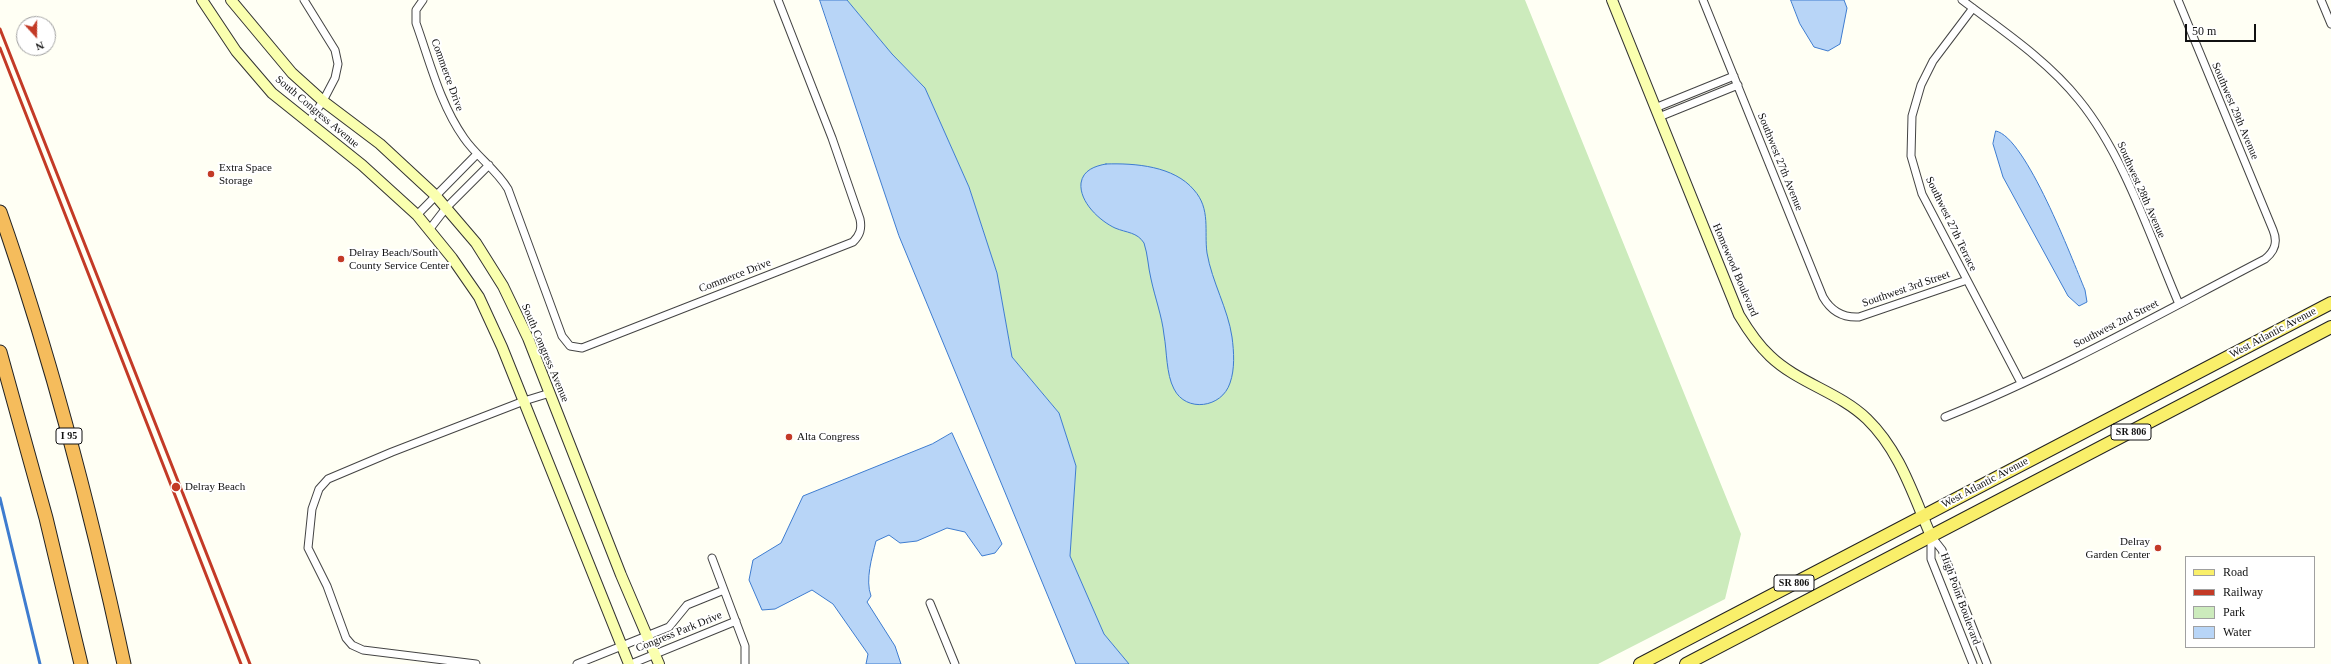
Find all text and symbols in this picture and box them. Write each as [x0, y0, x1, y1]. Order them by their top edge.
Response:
north arrow [16, 16, 56, 56]
scale bar [2187, 16, 2258, 42]
text: 50 m [2192, 24, 2216, 38]
street label: Commerce Drive [428, 37, 466, 113]
text: N [34, 39, 46, 53]
street label: Southwest 29th Avenue [2209, 60, 2261, 162]
street label: South Congress Avenue [272, 73, 362, 151]
street label: Southwest 27th Avenue [1754, 111, 1806, 213]
street label: Southwest 28th Avenue [2114, 140, 2168, 240]
place label: Extra Space Storage [219, 161, 272, 187]
marker: Extra Space Storage [206, 169, 216, 179]
street label: Southwest 27th Terrace [1922, 175, 1980, 273]
street label: Homewood Boulevard [1709, 221, 1761, 319]
place label: Delray Beach/South County Service Center [349, 246, 449, 272]
marker: Delray Beach/South County Service Center [336, 254, 346, 264]
street label: Commerce Drive [697, 256, 773, 296]
street label: Southwest 3rd Street [1861, 268, 1951, 310]
street label: Southwest 2nd Street [2071, 297, 2161, 351]
street label: South Congress Avenue [518, 302, 572, 404]
street label: West Atlantic Avenue [2227, 305, 2319, 361]
road number: SR 806 [2111, 424, 2151, 440]
road number: I 95 [56, 428, 82, 444]
place label: Alta Congress [797, 430, 860, 444]
marker: Alta Congress [784, 432, 794, 442]
street label: West Atlantic Avenue [1939, 455, 2031, 511]
place label: Delray Beach [185, 480, 245, 494]
marker: Delray Beach [170, 481, 182, 493]
place label: Delray Garden Center [2086, 535, 2150, 561]
marker: Delray Garden Center [2153, 543, 2163, 553]
street label: High Point Boulevard [1937, 551, 1983, 647]
legend [2185, 556, 2315, 648]
text: Road [2223, 565, 2248, 579]
road number: SR 806 [1774, 575, 1814, 591]
text: Railway [2223, 585, 2263, 599]
text: Park [2223, 605, 2245, 619]
street label: Congress Park Drive [634, 609, 724, 655]
text: Water [2223, 625, 2251, 639]

